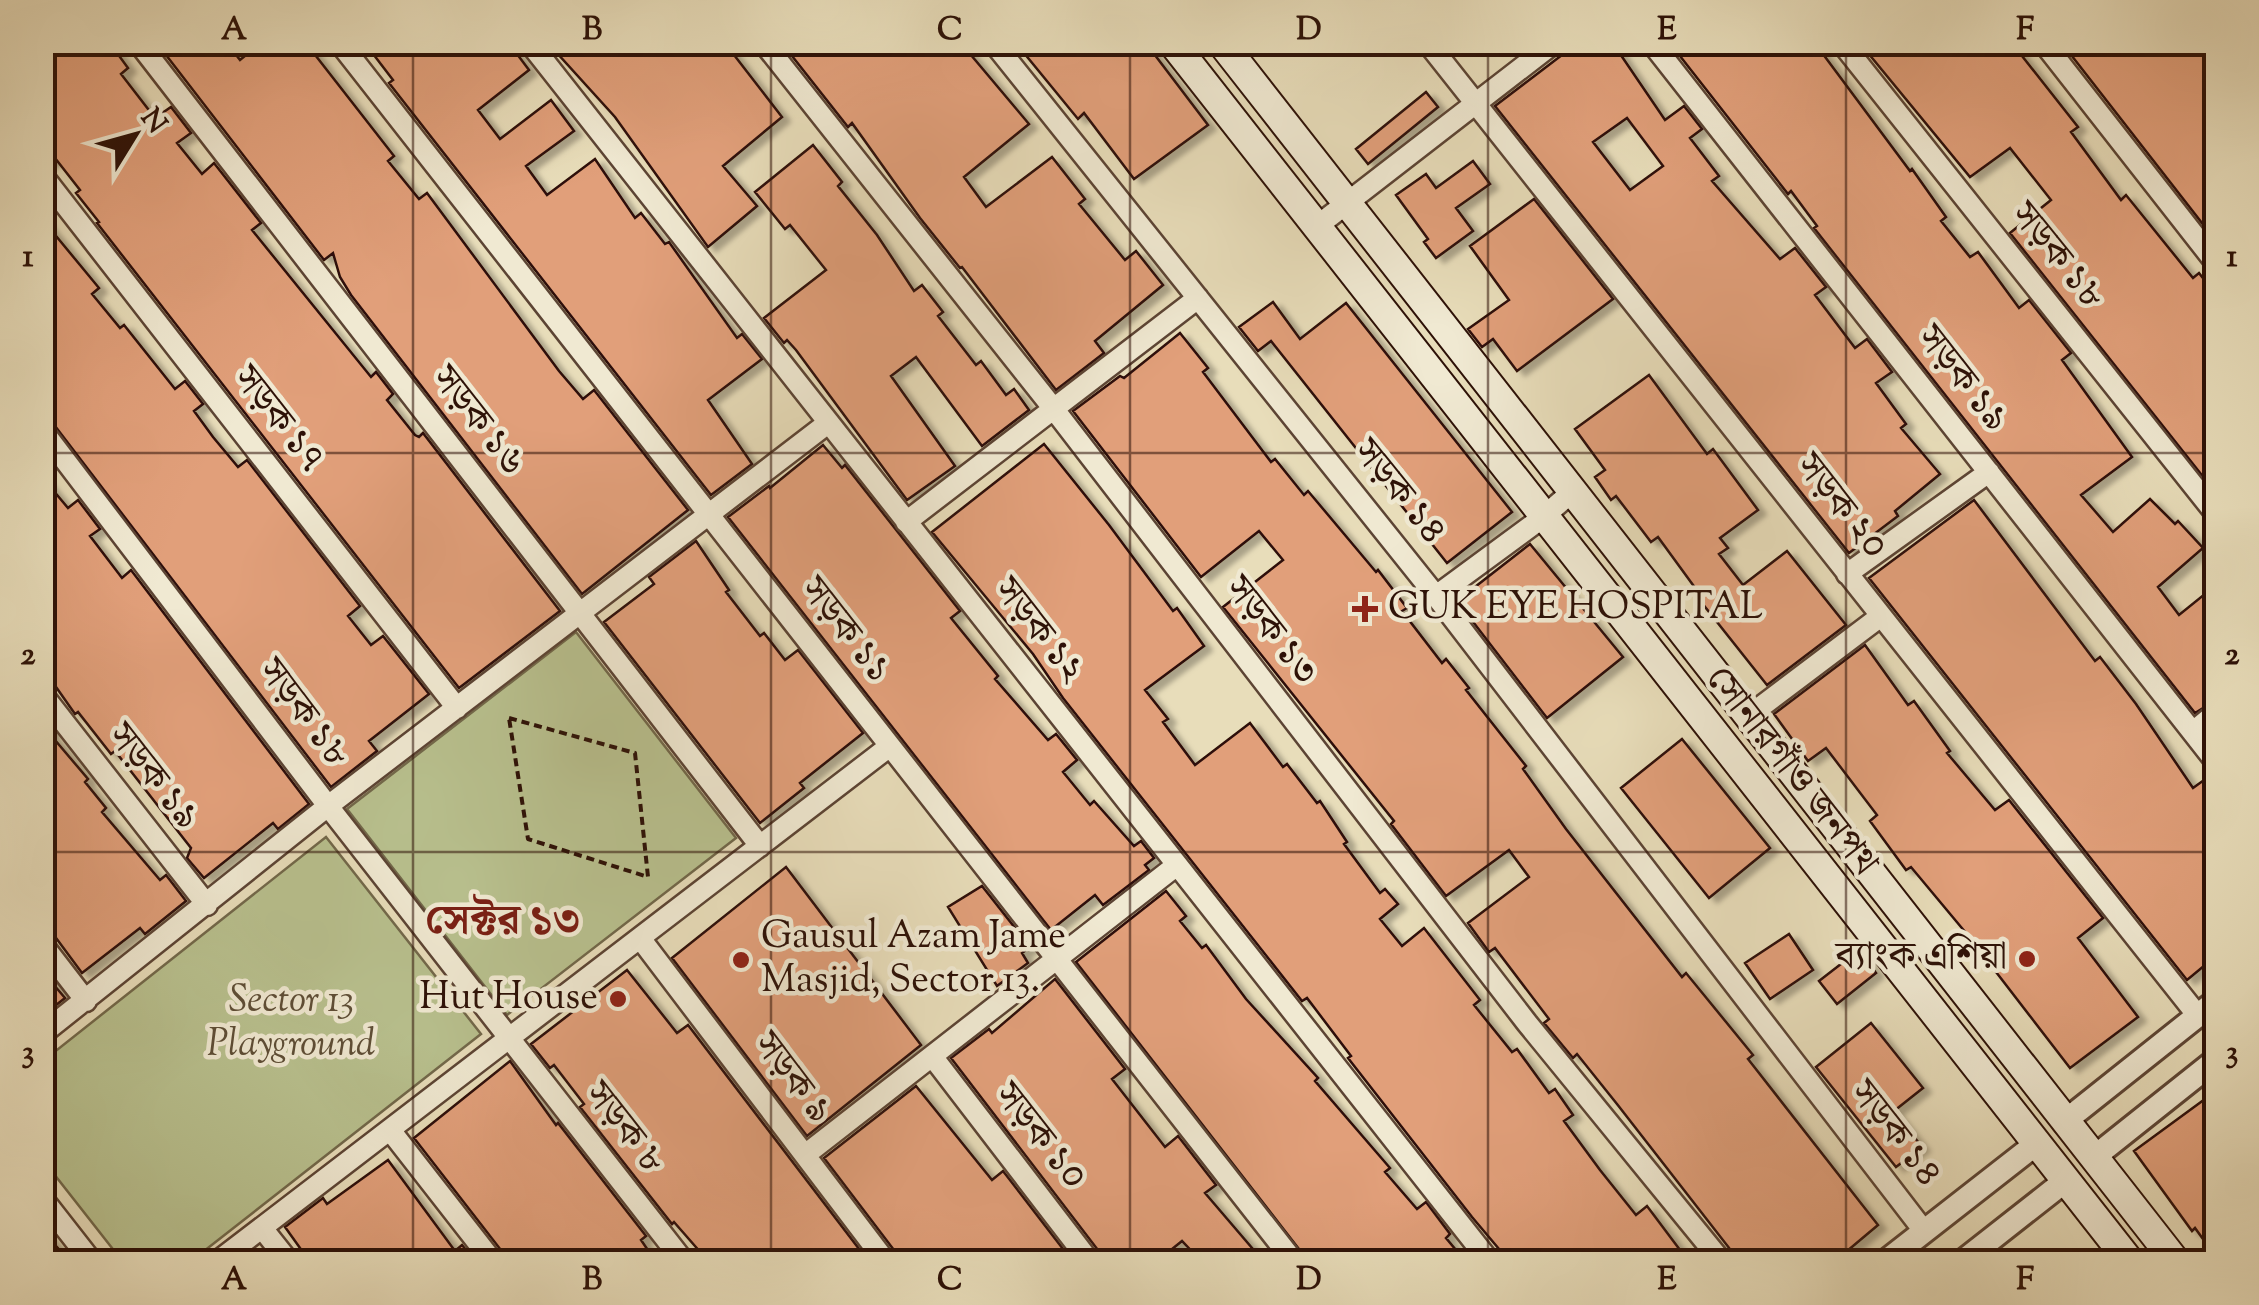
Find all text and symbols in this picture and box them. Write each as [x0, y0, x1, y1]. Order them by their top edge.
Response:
text: A [221, 8, 247, 54]
text: B [582, 8, 602, 54]
text: C [937, 8, 963, 54]
text: D [1296, 8, 1322, 54]
text: E [1657, 8, 1677, 54]
text: F [2016, 8, 2034, 54]
north arrow [85, 85, 185, 185]
text: N [130, 101, 175, 143]
street label: সড়ক ১৮ [1995, 190, 2116, 322]
text: 1 [23, 235, 34, 281]
text: 1 [2227, 235, 2238, 281]
street label: সড়ক ১৯ [1901, 313, 2020, 445]
street label: সড়ক ১৭ [217, 354, 336, 485]
street label: সড়ক ১৬ [415, 354, 537, 489]
street label: সড়ক ১৪ [1337, 427, 1458, 558]
street label: সড়ক ২০ [1780, 441, 1899, 573]
street label: সড়ক ১৩ [1209, 564, 1330, 699]
street label: সড়ক ১১ [784, 565, 903, 695]
street label: সড়ক ১২ [978, 565, 1096, 696]
place label: GUK EYE HOSPITAL [1388, 582, 1763, 636]
marker: GUK EYE HOSPITAL [1352, 596, 1378, 622]
text: 2 [21, 633, 36, 679]
text: 2 [2225, 633, 2240, 679]
street label: সড়ক ১৮ [242, 646, 361, 780]
street label: সোনারগাঁও জনপথ [1691, 656, 1890, 890]
street label: সড়ক ১৯ [92, 711, 211, 843]
district label: সেক্টর ১৩ [425, 893, 581, 953]
place label: Gausul Azam Jame Masjid, Sector 13. [761, 911, 1066, 1009]
place label: ব্যাংক এশিয়া [1834, 932, 2007, 986]
marker: ব্যাংক এশিয়া [2016, 948, 2038, 970]
marker: Gausul Azam Jame Masjid, Sector 13. [730, 949, 752, 971]
place label: Hut House [420, 972, 598, 1026]
park label: Sector 13 Playground [207, 975, 375, 1073]
marker: Hut House [607, 988, 629, 1010]
street label: সড়ক ৯ [737, 1020, 844, 1136]
text: 3 [22, 1031, 34, 1077]
text: 3 [2226, 1031, 2238, 1077]
street label: সড়ক ১৪ [1834, 1068, 1953, 1200]
street label: সড়ক ৮ [568, 1070, 676, 1187]
street label: সড়ক ১০ [978, 1071, 1099, 1204]
text: A [221, 1258, 247, 1304]
text: B [582, 1258, 602, 1304]
text: C [937, 1258, 963, 1304]
text: D [1296, 1258, 1322, 1304]
text: E [1657, 1258, 1677, 1304]
text: F [2016, 1258, 2034, 1304]

